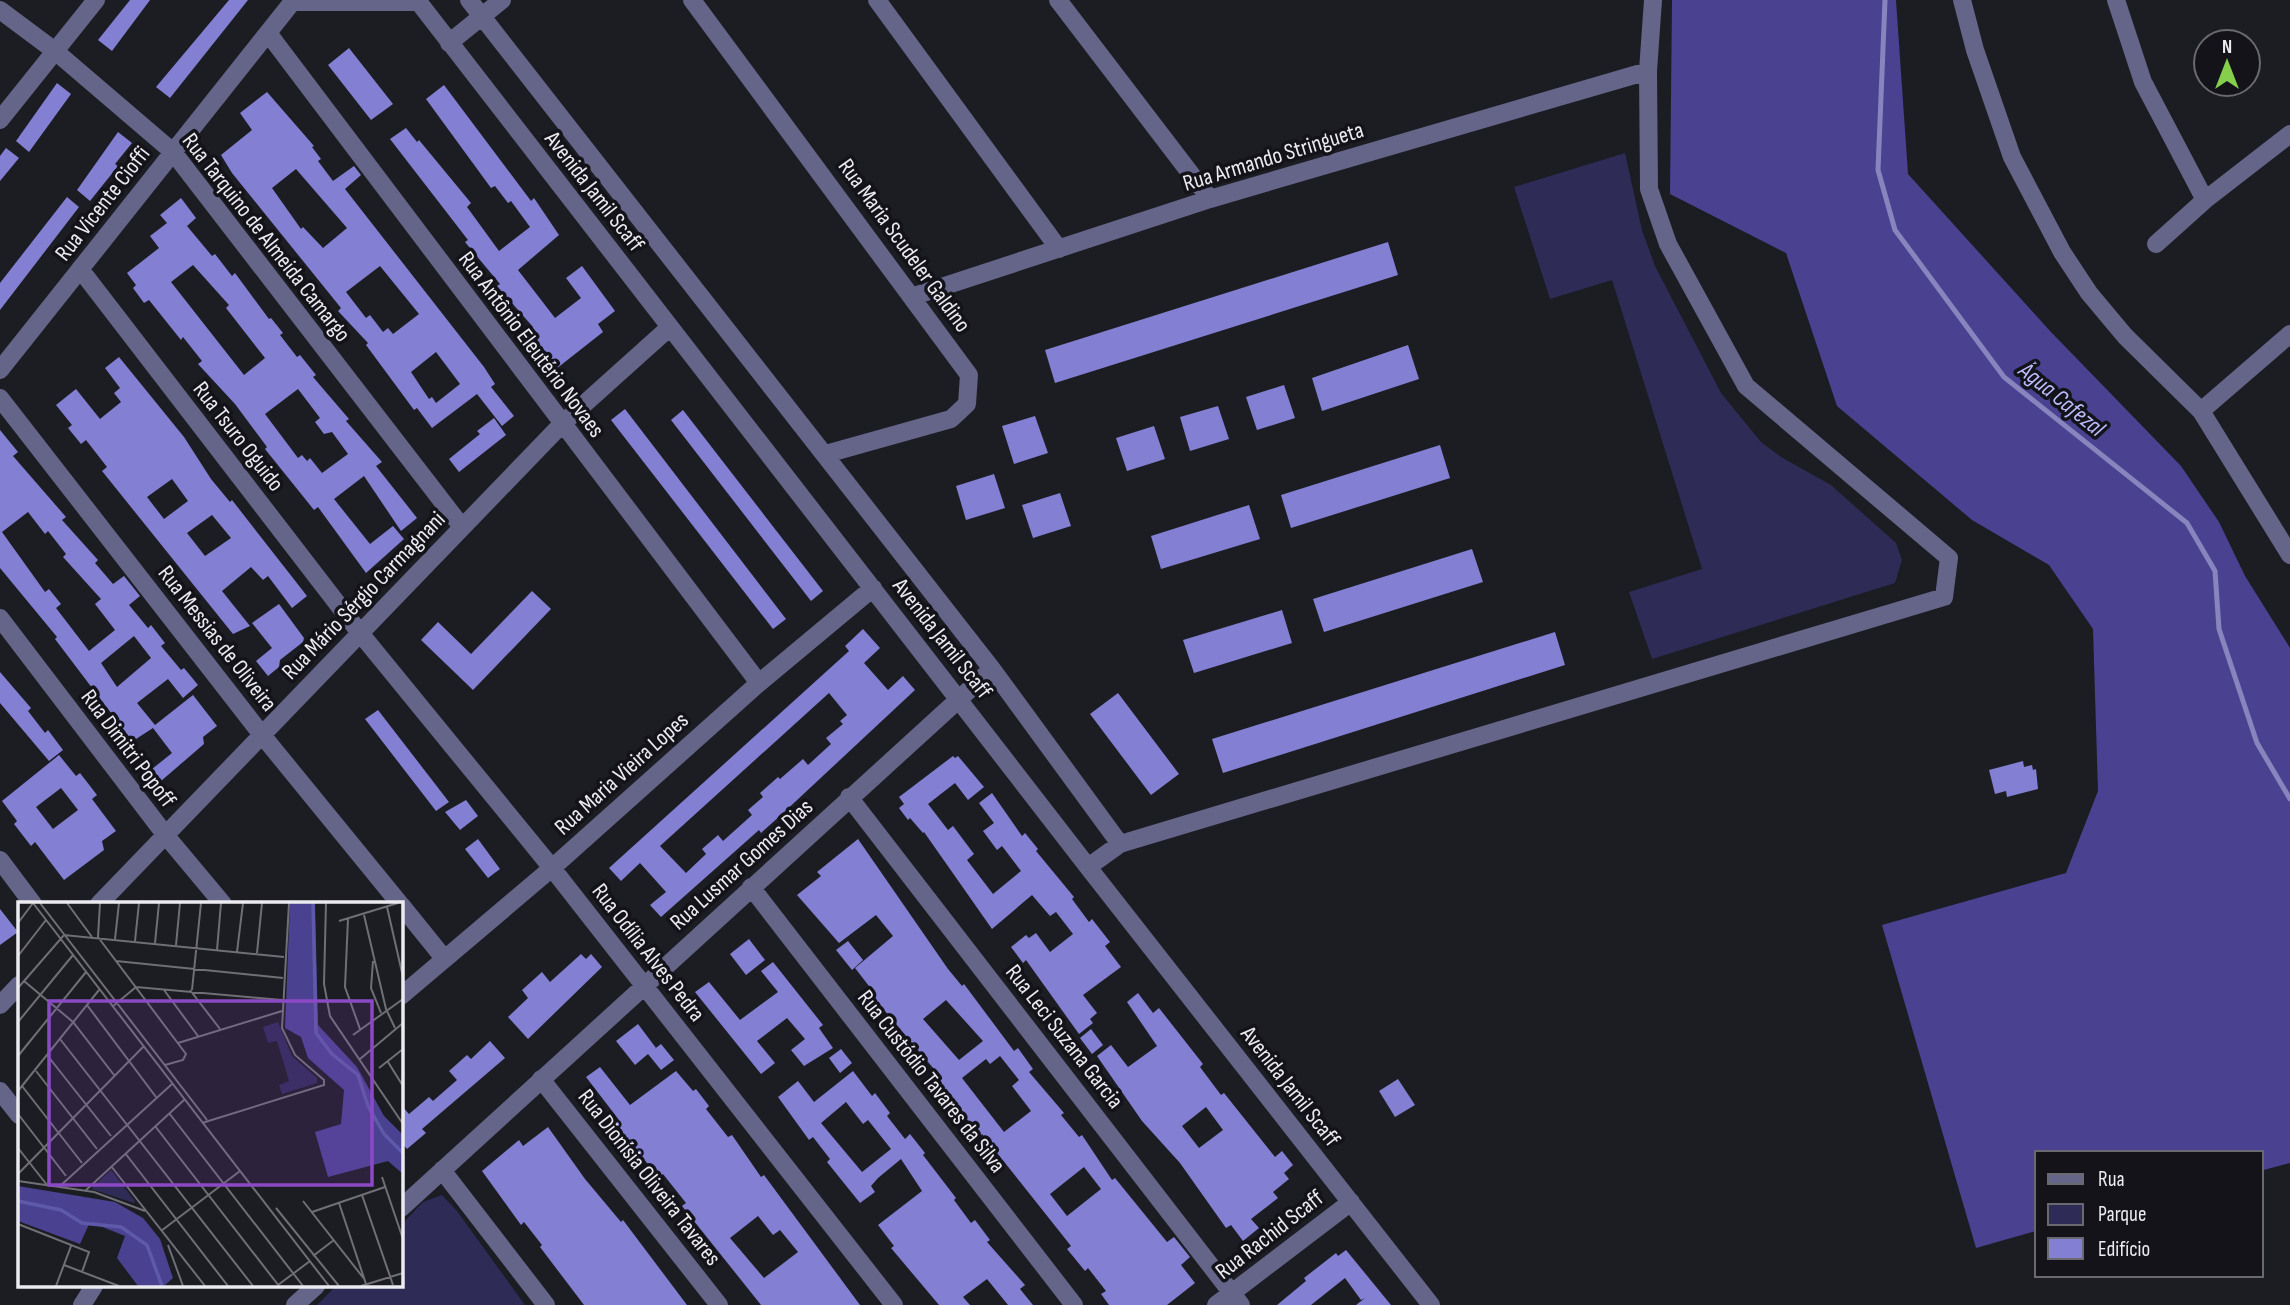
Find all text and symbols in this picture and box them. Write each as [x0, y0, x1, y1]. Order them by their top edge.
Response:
north arrow [2192, 28, 2262, 98]
text: N [2222, 36, 2232, 59]
street label: Rua Armando Stringueta [1180, 116, 1367, 198]
street label: Avenida Jamil Scaff [538, 125, 650, 258]
street label: Rua Tarquino de Almeida Camargo [176, 128, 356, 348]
street label: Rua Vicente Cioffi [49, 141, 156, 267]
street label: Rua Maria Scudeler Galdino [832, 153, 977, 338]
street label: Rua Antônio Eleutério Novaes [452, 246, 610, 443]
water label: Água Cafezal [2012, 355, 2111, 443]
street label: Rua Tsuro Oguido [187, 376, 290, 497]
street label: Rua Mário Sérgio Carmagnani [276, 506, 451, 686]
street label: Rua Messias de Oliveira [152, 560, 283, 717]
street label: Avenida Jamil Scaff [886, 572, 998, 705]
street label: Rua Dimitri Popoff [75, 684, 182, 814]
street label: Rua Maria Vieira Lopes [549, 706, 694, 841]
street label: Rua Lusmar Gomes Dias [664, 793, 819, 936]
street label: Rua Odília Alves Pedra [586, 878, 711, 1027]
inset map [18, 902, 402, 1288]
street label: Rua Leci Suzana Garcia [999, 959, 1129, 1114]
street label: Rua Custódio Tavares da Silva [851, 985, 1011, 1179]
street label: Avenida Jamil Scaff [1234, 1020, 1346, 1153]
street label: Rua Dionísia Oliveira Tavares [572, 1084, 727, 1271]
legend [2035, 1151, 2262, 1277]
text: Rua [2098, 1167, 2125, 1192]
street label: Rua Rachid Scaff [1210, 1183, 1330, 1286]
text: Parque [2098, 1202, 2146, 1227]
text: Edifício [2098, 1237, 2150, 1262]

